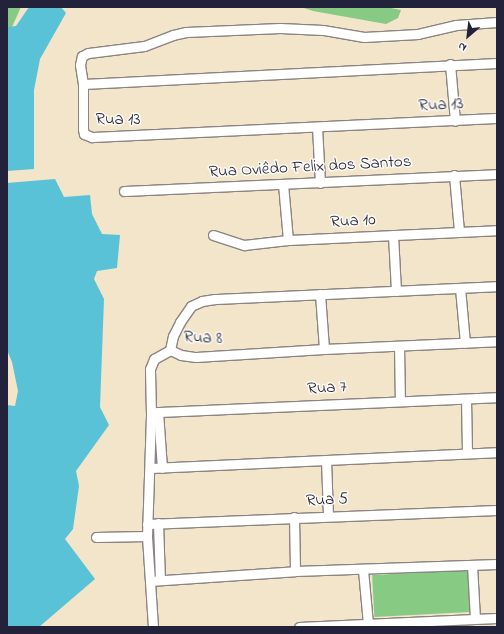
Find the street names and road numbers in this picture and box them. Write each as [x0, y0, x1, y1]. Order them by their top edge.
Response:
street label: Rua 13 [418, 94, 464, 116]
street label: Rua 13 [96, 110, 140, 130]
street label: Rua Oviêdo Felix dos Santos [208, 152, 412, 182]
street label: Rua 10 [330, 210, 376, 232]
street label: Rua 8 [183, 327, 223, 349]
street label: Rua 7 [307, 377, 347, 399]
street label: Rua 5 [305, 489, 349, 511]

